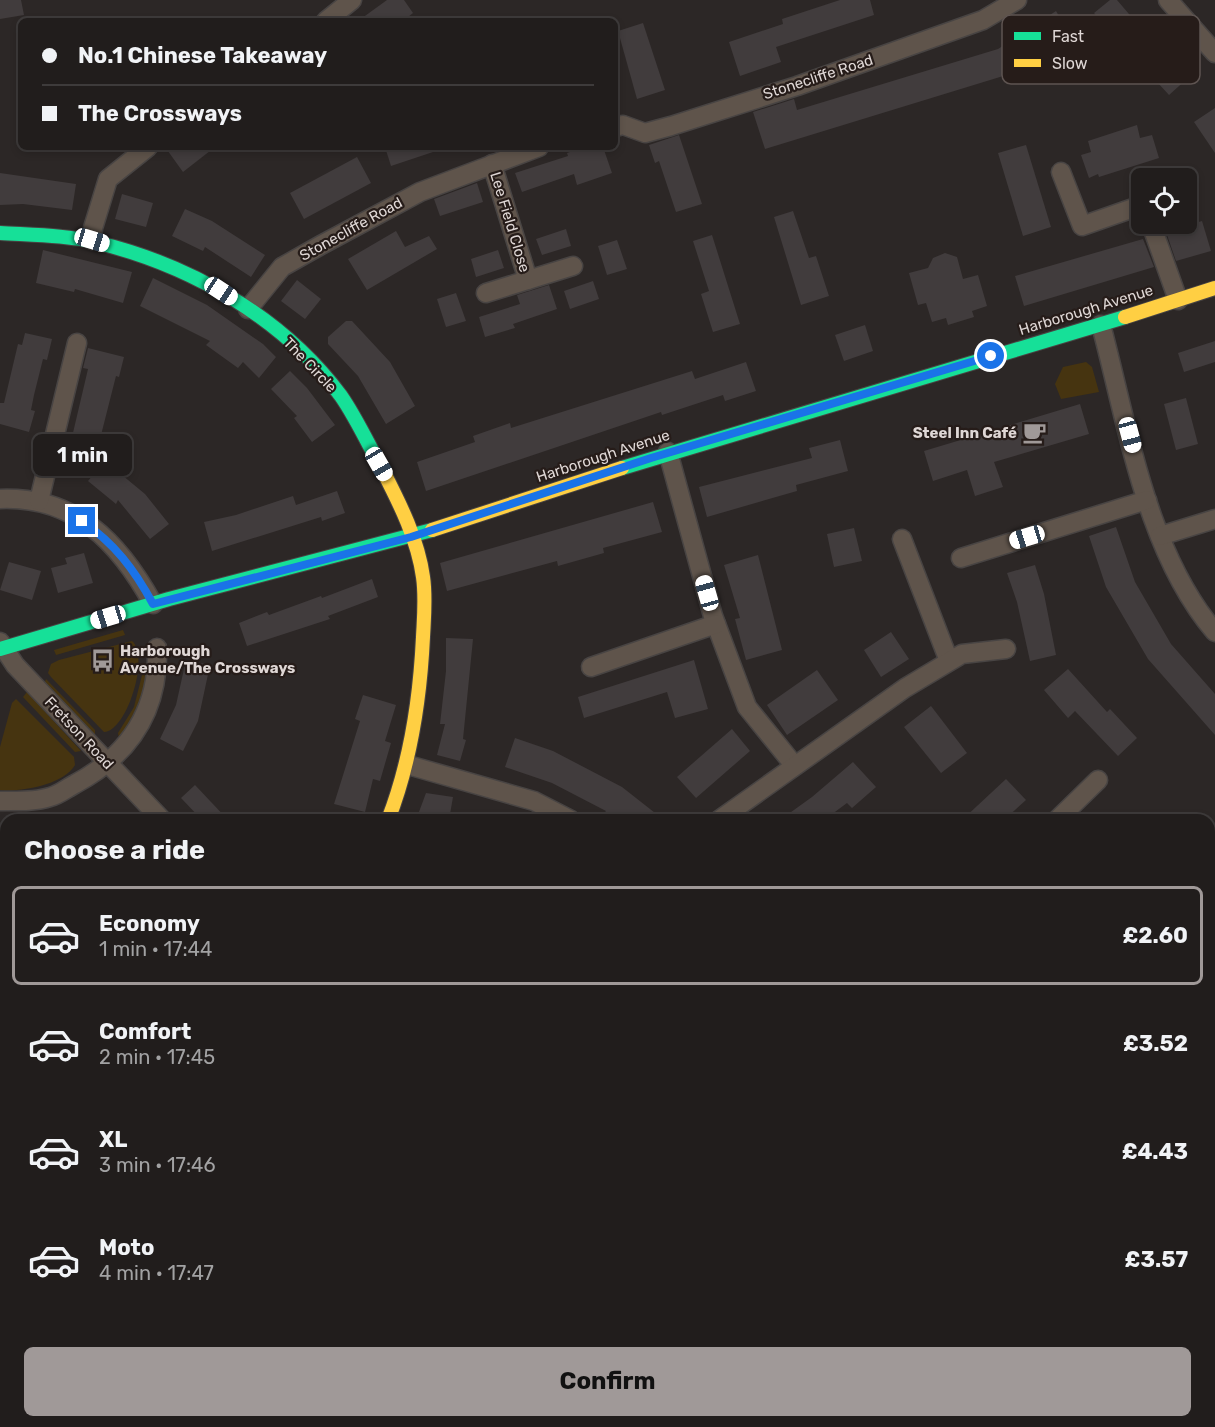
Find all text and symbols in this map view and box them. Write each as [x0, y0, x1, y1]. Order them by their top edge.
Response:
legend [1002, 15, 1200, 84]
text: Fast [1052, 27, 1084, 46]
text: No.1 Chinese Takeaway [78, 42, 327, 69]
street label: Stonecliffe Road [761, 51, 875, 103]
text: Slow [1052, 54, 1088, 73]
text: The Crossways [78, 100, 242, 127]
map controls [1131, 168, 1197, 234]
button: locate [1131, 168, 1197, 234]
street label: Lee Field Close [486, 170, 534, 274]
street label: Stonecliffe Road [296, 193, 406, 265]
car [72, 226, 112, 254]
car [201, 274, 241, 308]
street label: Harborough Avenue [1017, 281, 1155, 339]
street label: The Circle [280, 334, 340, 396]
route start [977, 342, 1004, 369]
car [1117, 415, 1143, 455]
cafe icon: Steel Inn Café [1022, 420, 1048, 446]
place label: Steel Inn Café [913, 424, 1017, 442]
street label: Harborough Avenue [534, 426, 672, 486]
callout: 1 min [32, 434, 132, 476]
text: 1 min [57, 443, 108, 467]
car [362, 444, 396, 484]
route end [68, 507, 95, 534]
car [1007, 523, 1047, 551]
car [693, 573, 721, 613]
car [88, 603, 128, 631]
place label: Harborough Avenue/The Crossways [120, 642, 295, 677]
bus stop icon: Harborough Avenue/The Crossways [89, 647, 115, 673]
street label: Fretson Road [41, 693, 117, 773]
text: Choose a ride [24, 834, 205, 866]
icon: car [27, 909, 81, 963]
text: Economy [99, 910, 200, 937]
text: £2.60 [1122, 922, 1188, 949]
text: 1 min · 17:44 [99, 937, 212, 961]
icon: car [27, 1017, 81, 1071]
text: Comfort [99, 1018, 191, 1045]
text: £3.52 [1123, 1030, 1188, 1057]
text: 2 min · 17:45 [99, 1045, 215, 1069]
icon: car [27, 1125, 81, 1179]
text: XL [99, 1126, 127, 1153]
text: £4.43 [1122, 1138, 1188, 1165]
text: 3 min · 17:46 [99, 1153, 215, 1177]
icon: car [27, 1233, 81, 1287]
text: Moto [99, 1234, 154, 1261]
text: £3.57 [1125, 1246, 1188, 1273]
text: 4 min · 17:47 [99, 1261, 214, 1285]
button: Confirm [24, 1347, 1191, 1416]

